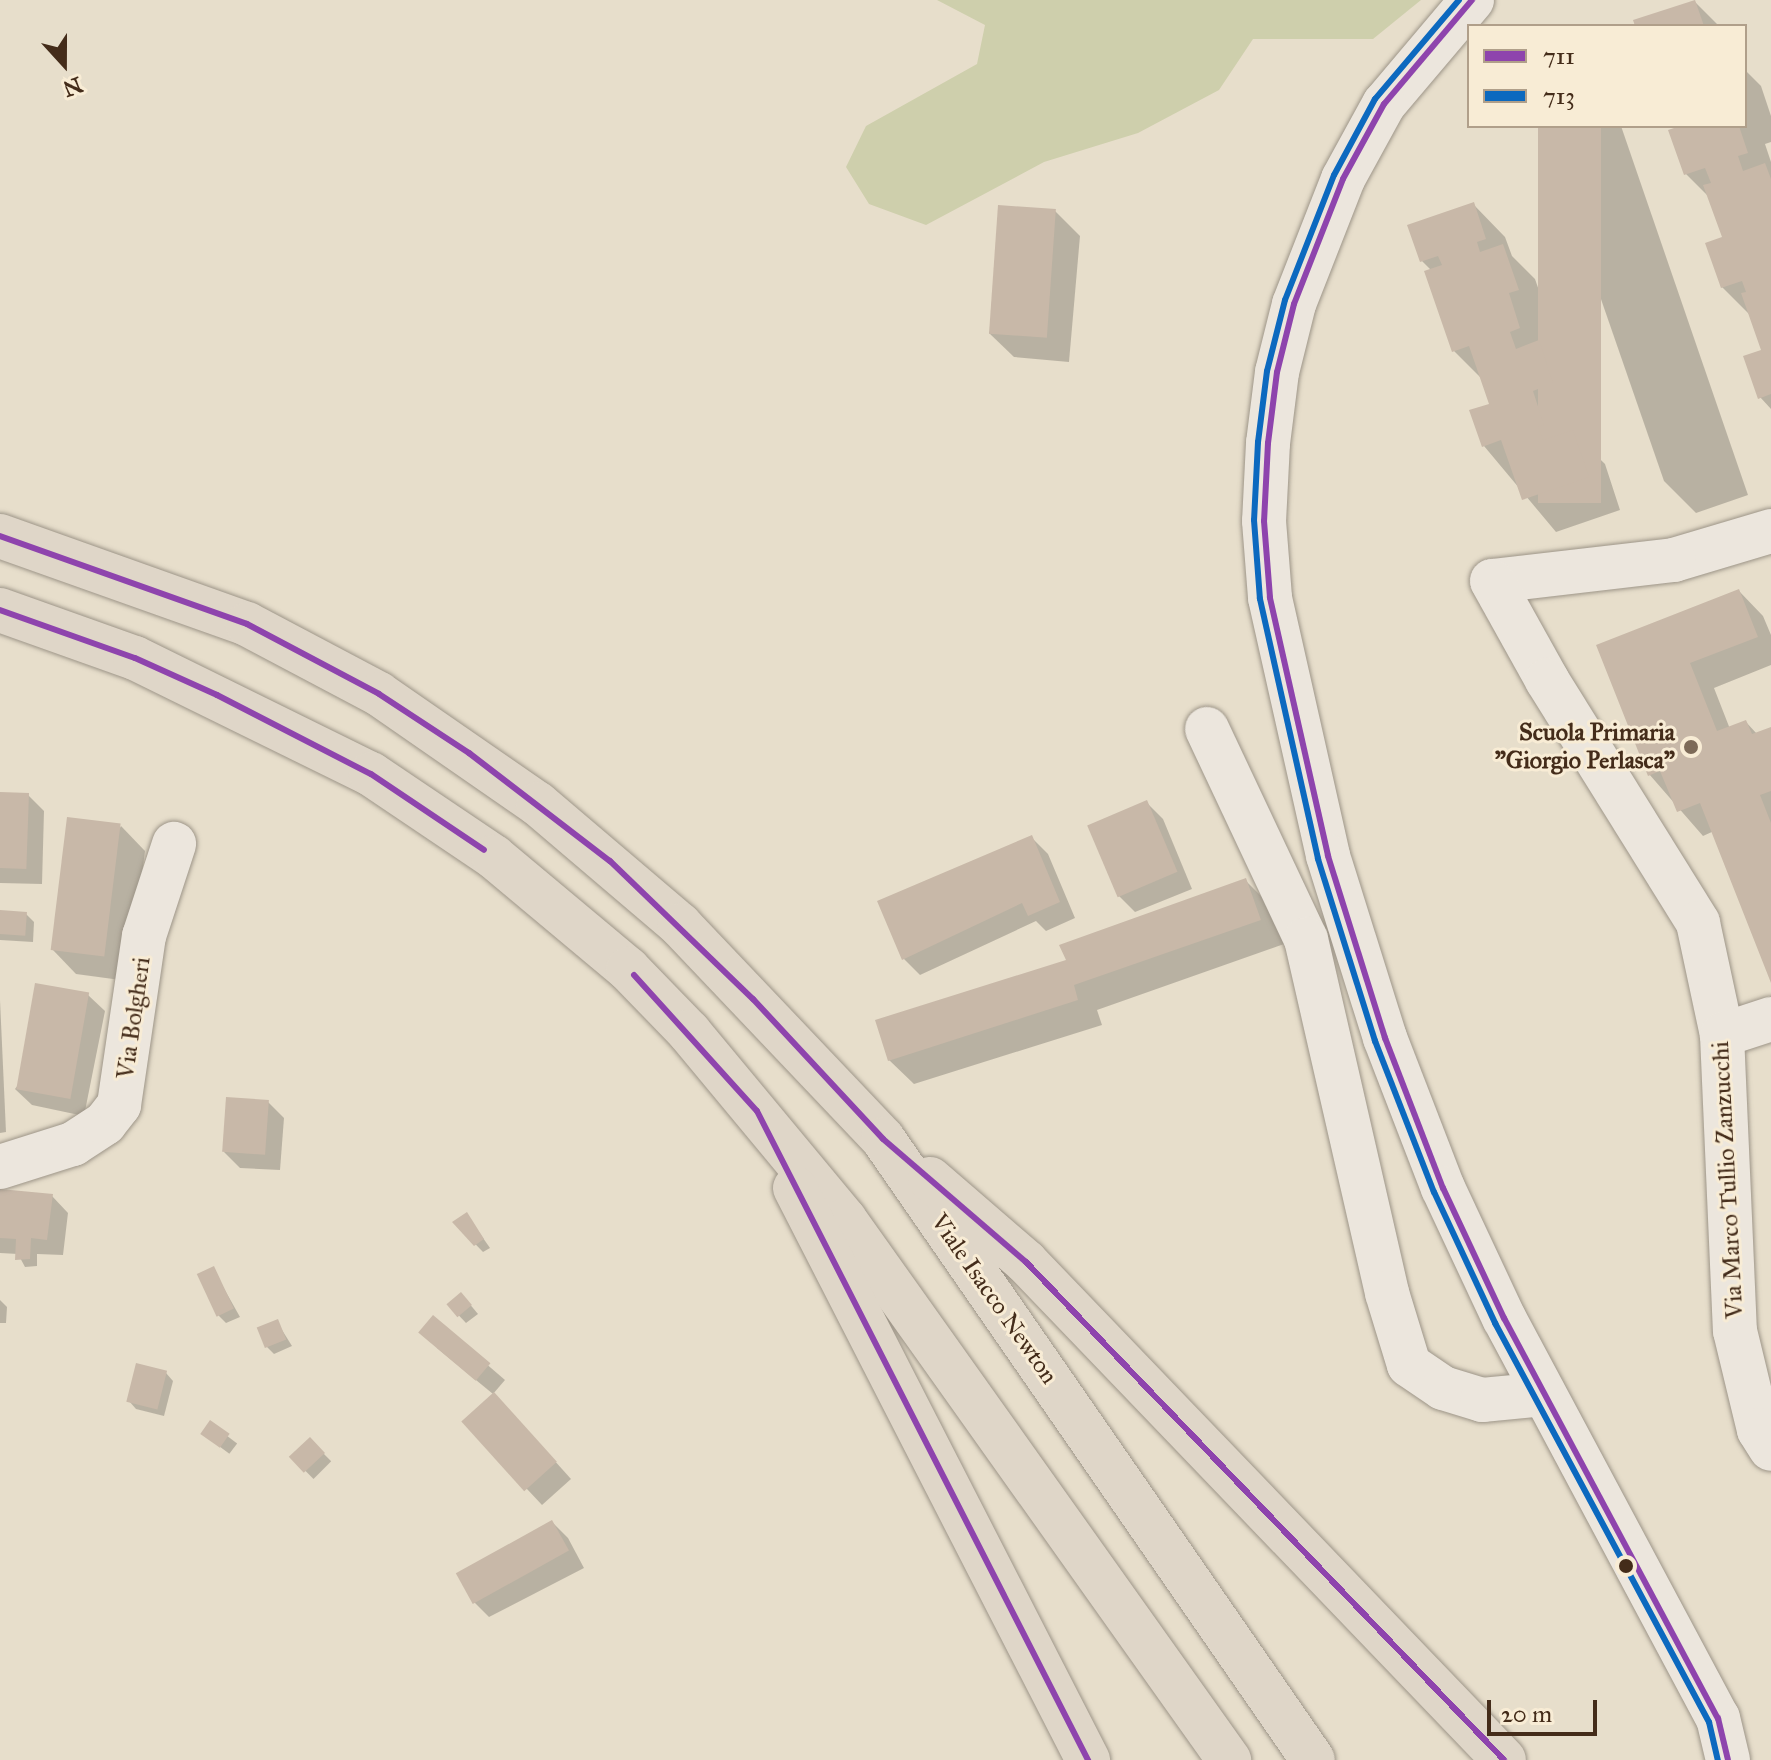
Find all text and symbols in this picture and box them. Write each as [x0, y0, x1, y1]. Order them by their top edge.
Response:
north arrow [24, 24, 104, 104]
legend [1467, 24, 1747, 128]
text: 711 [1543, 41, 1575, 71]
text: N [59, 71, 86, 103]
text: 713 [1543, 81, 1575, 111]
place label: Scuola Primaria "Giorgio Perlasca" [1495, 719, 1675, 775]
marker: Scuola Primaria "Giorgio Perlasca" [1682, 738, 1700, 756]
street label: Via Bolgheri [111, 955, 157, 1081]
street label: Via Marco Tullio Zanzucchi [1706, 1041, 1750, 1319]
street label: Viale Isacco Newton [925, 1208, 1063, 1390]
unlabelled marker [1618, 1558, 1634, 1574]
scale bar [1491, 1684, 1601, 1734]
text: 20 m [1501, 1699, 1552, 1729]

